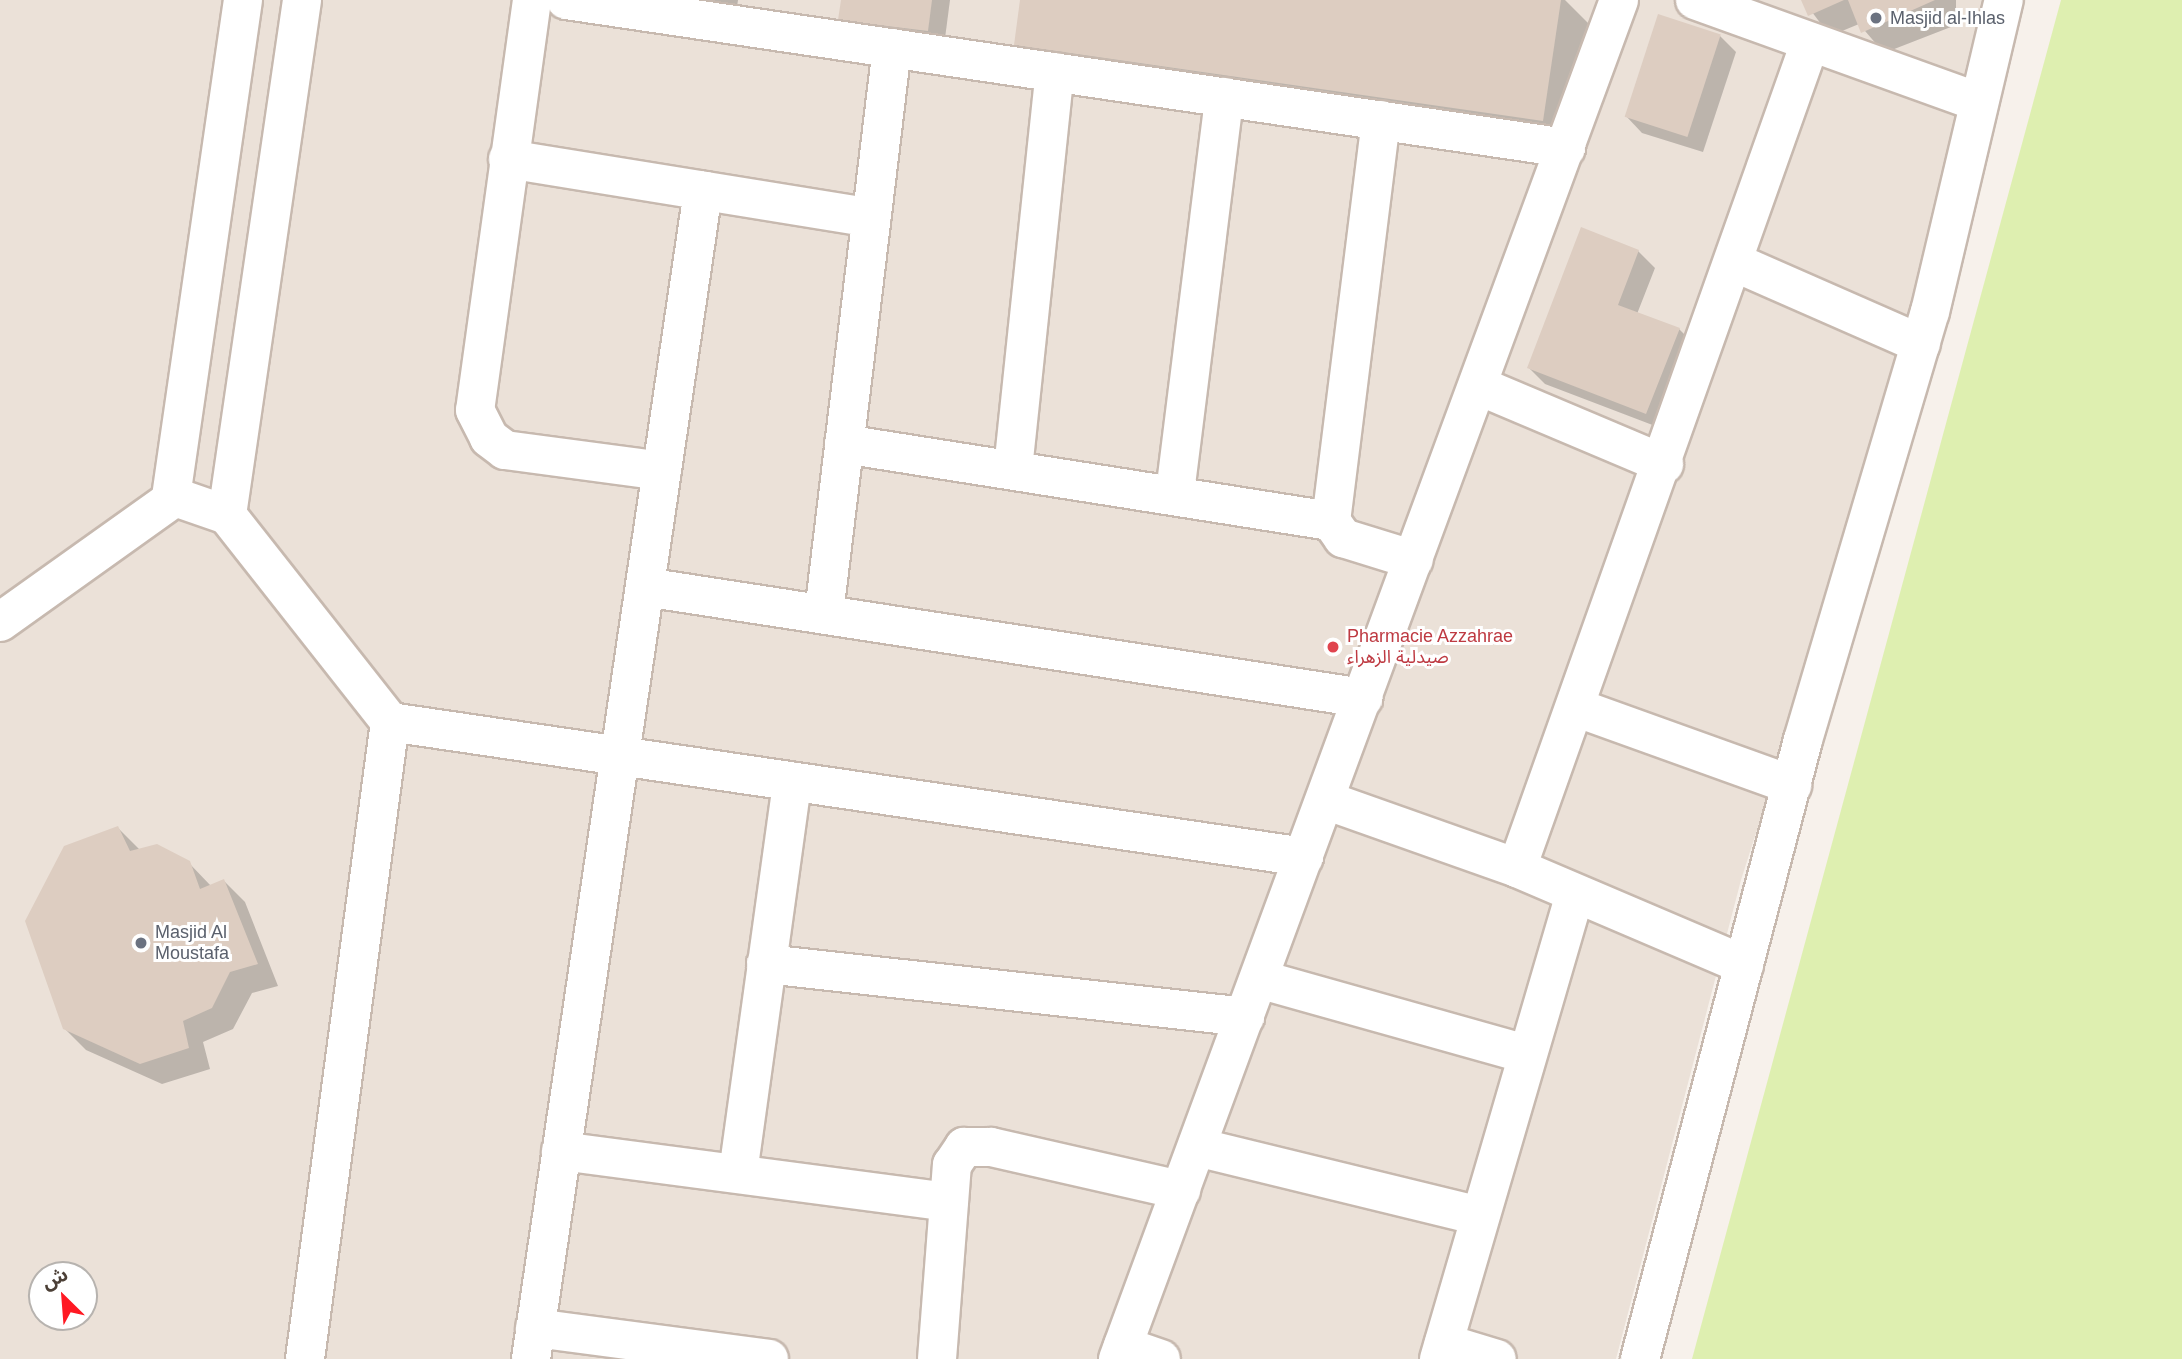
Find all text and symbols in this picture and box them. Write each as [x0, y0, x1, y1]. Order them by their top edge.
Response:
place label: Masjid al-Ihlas [1890, 7, 2005, 29]
marker: Masjid al-Ihlas [1868, 10, 1884, 26]
place label: Pharmacie Azzahrae صيدلية الزهراء [1347, 626, 1514, 668]
marker: Pharmacie Azzahrae صيدلية الزهراء [1325, 639, 1341, 655]
place label: Masjid Al Moustafa [155, 922, 229, 964]
marker: Masjid Al Moustafa [133, 935, 149, 951]
north arrow [28, 1261, 98, 1331]
text: ش [39, 1263, 71, 1293]

